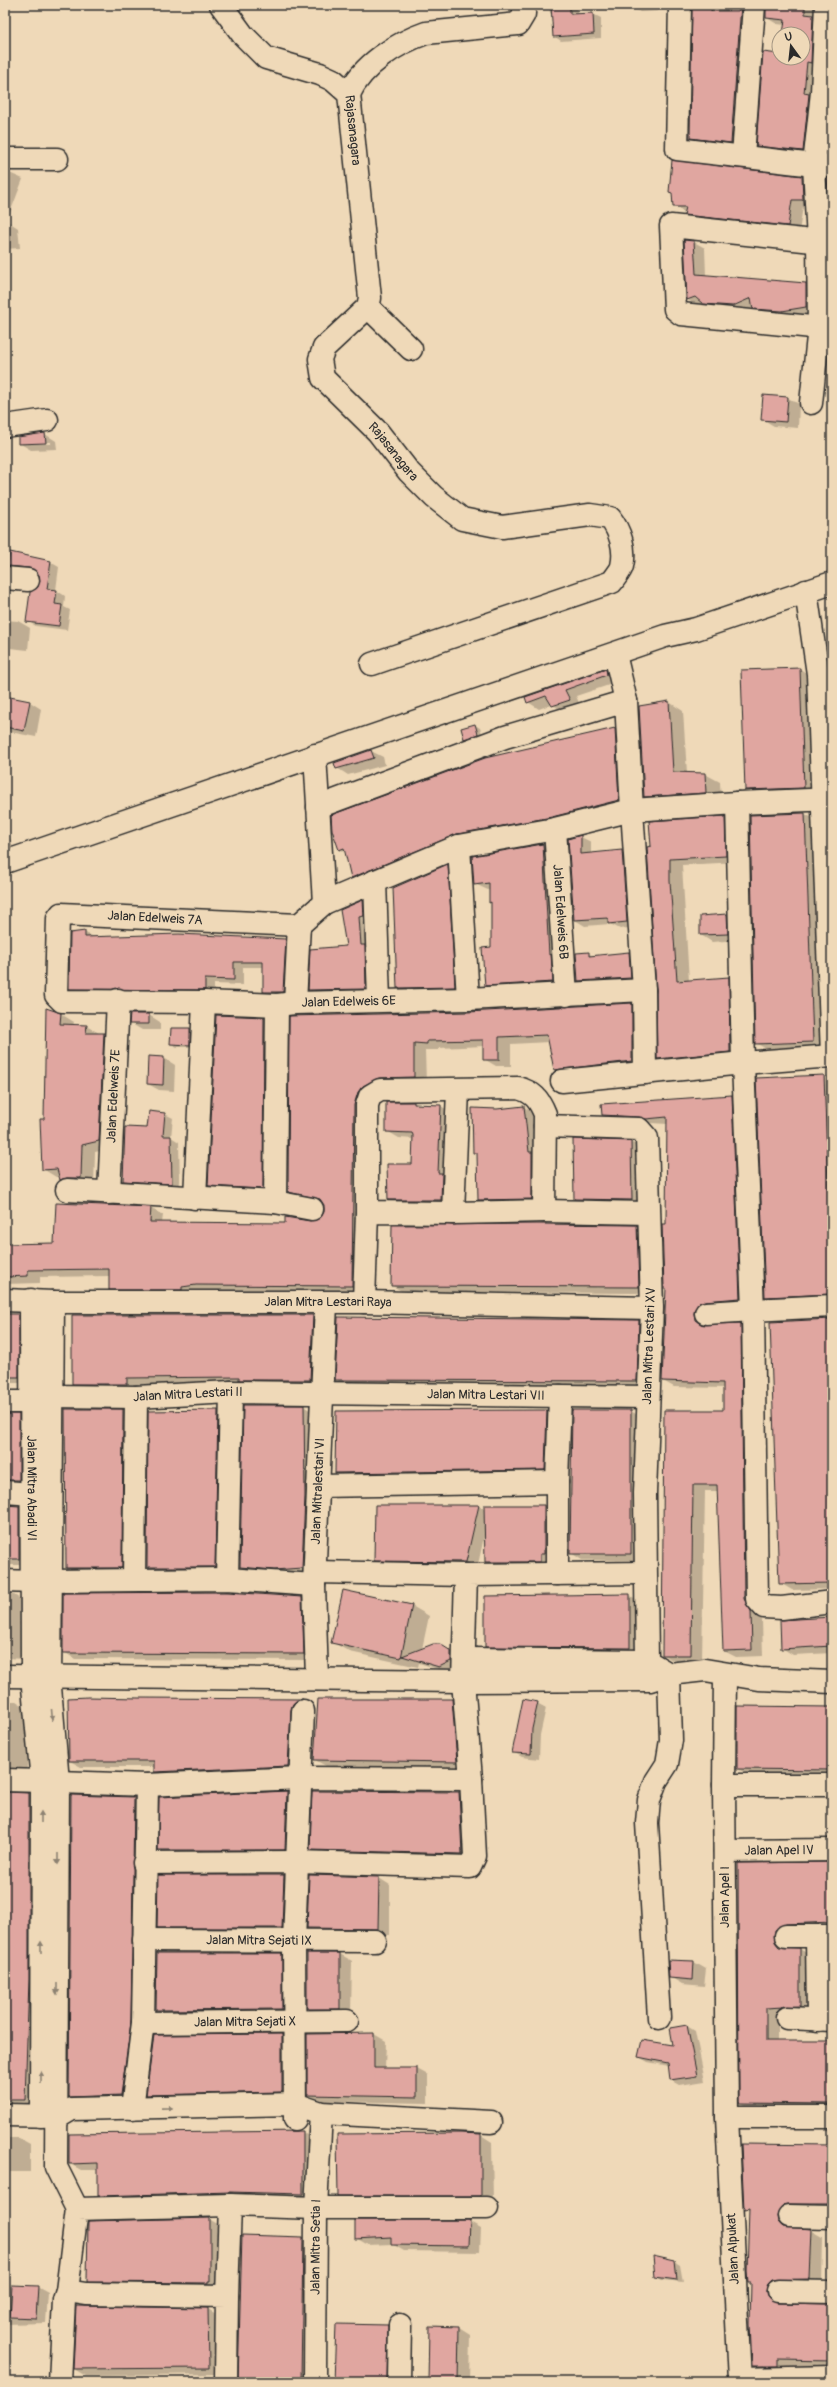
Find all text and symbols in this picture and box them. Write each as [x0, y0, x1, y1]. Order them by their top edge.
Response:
north arrow [771, 26, 811, 66]
text: U [783, 30, 794, 44]
street label: Rajasanagara [341, 94, 364, 166]
street label: Rajasanagara [365, 419, 422, 485]
street label: Jalan Edelweis 6B [549, 864, 572, 960]
street label: Jalan Edelweis 7A [107, 908, 204, 929]
street label: Jalan Edelweis 6E [301, 993, 396, 1011]
street label: Jalan Edelweis 7E [103, 1049, 124, 1143]
street label: Jalan Mitra Lestari XV [639, 1287, 659, 1405]
street label: Jalan Mitra Lestari Raya [264, 1294, 392, 1311]
street label: Jalan Mitra Lestari II [133, 1384, 243, 1405]
street label: Jalan Mitra Lestari VII [427, 1386, 545, 1404]
street label: Jalan Mitra Abadi VI [23, 1435, 40, 1541]
street label: Jalan Mitralestari VI [308, 1437, 328, 1545]
one-way arrow [49, 1709, 56, 1722]
one-way arrow [38, 1810, 44, 1823]
street label: Jalan Apel IV [744, 1842, 814, 1859]
one-way arrow [55, 1853, 61, 1866]
street label: Jalan Apel I [717, 1866, 733, 1928]
street label: Jalan Mitra Sejati IX [206, 1932, 312, 1949]
one-way arrow [38, 1940, 44, 1953]
one-way arrow [54, 1983, 60, 1996]
street label: Jalan Mitra Sejati X [194, 2013, 296, 2031]
one-way arrow [38, 2070, 44, 2083]
one-way arrow [161, 2105, 174, 2111]
street label: Jalan Mitra Setia I [308, 2199, 324, 2295]
street label: Jalan Alpukat [723, 2212, 743, 2285]

